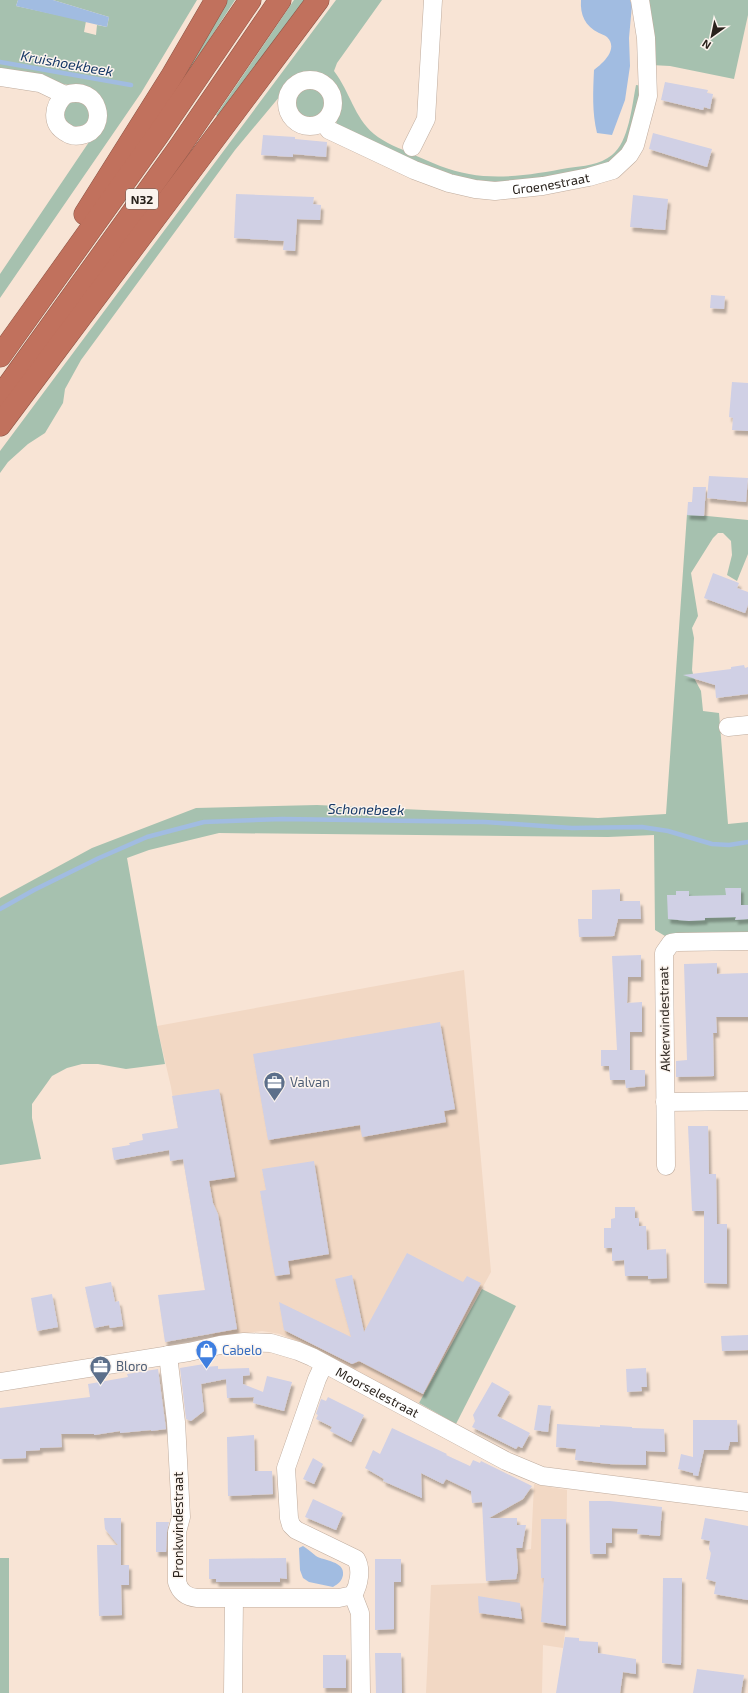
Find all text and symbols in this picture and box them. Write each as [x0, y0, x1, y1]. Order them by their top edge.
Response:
north arrow [692, 16, 732, 56]
text: N [699, 37, 713, 52]
water label: Kruishoekbeek [19, 47, 115, 79]
street label: Groenestraat [512, 169, 591, 197]
road number: N32 [126, 189, 158, 209]
water label: Schonebeek [328, 800, 404, 818]
street label: Akkerwindestraat [655, 966, 673, 1072]
office icon: Valvan [262, 1069, 288, 1102]
place label: Valvan [290, 1074, 330, 1090]
shop icon: Cabelo [193, 1337, 219, 1370]
place label: Cabelo [222, 1342, 262, 1358]
office icon: Bloro [88, 1353, 114, 1386]
place label: Bloro [116, 1358, 148, 1374]
street label: Moorselestraat [333, 1363, 422, 1421]
street label: Pronkwindestraat [170, 1472, 186, 1578]

